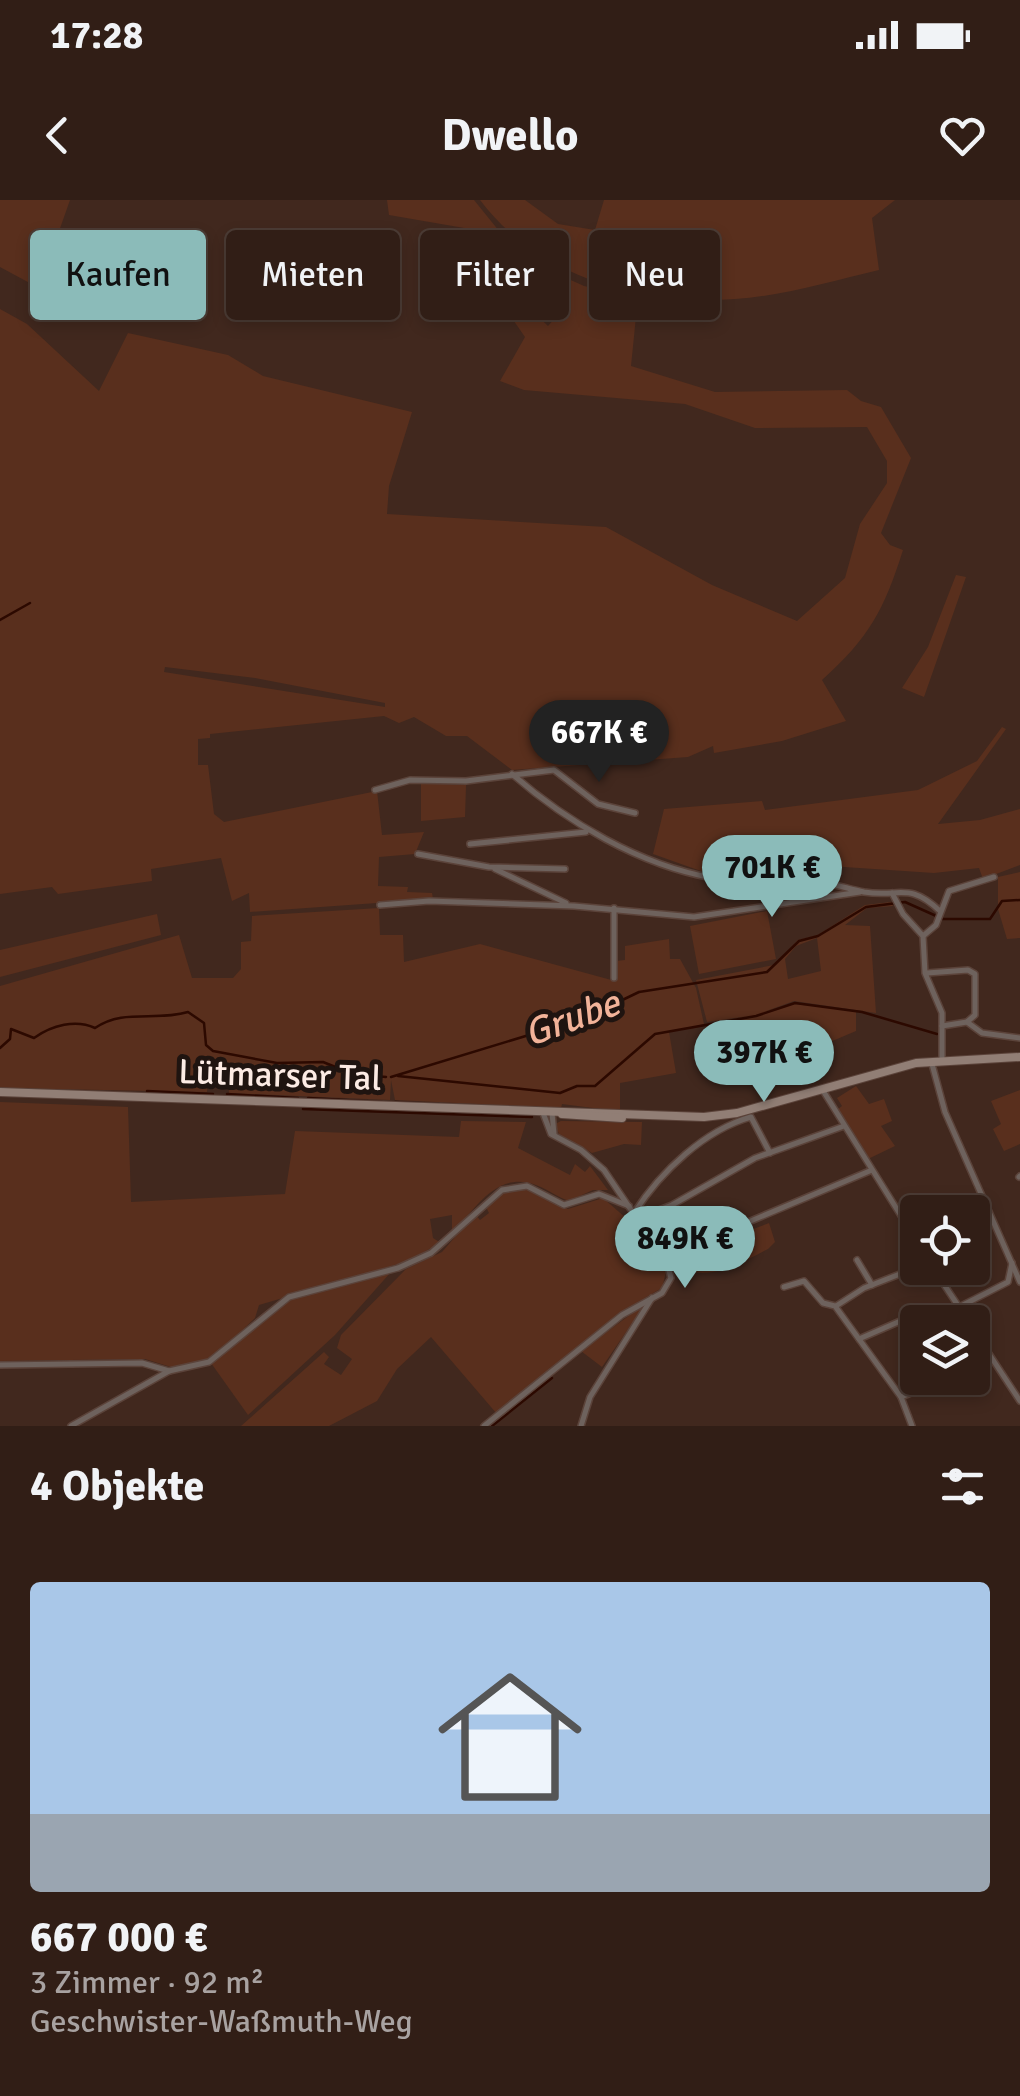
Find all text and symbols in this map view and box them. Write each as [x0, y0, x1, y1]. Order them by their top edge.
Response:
text: 17:28 [50, 12, 143, 59]
icon: back [30, 108, 85, 163]
text: Dwello [442, 108, 578, 163]
icon: heart [935, 108, 990, 163]
chip: Kaufen [30, 230, 206, 320]
chip: Mieten [226, 230, 400, 320]
chip: Filter [420, 230, 569, 320]
chip: Neu [589, 230, 720, 320]
pin: 667K € [518, 700, 680, 785]
text: 667K € [551, 713, 647, 752]
pin: 701K € [691, 835, 853, 920]
text: 701K € [724, 848, 820, 887]
water label: Grube [518, 978, 628, 1057]
pin: 397K € [683, 1020, 845, 1105]
text: 397K € [716, 1033, 812, 1072]
street label: Lütmarser Tal [178, 1050, 382, 1100]
map controls [900, 1195, 990, 1395]
button: locate [900, 1195, 990, 1285]
pin: 849K € [604, 1206, 766, 1291]
text: 849K € [637, 1219, 733, 1258]
button: layers [900, 1305, 990, 1395]
icon: filters [935, 1459, 990, 1514]
text: 4 Objekte [30, 1461, 204, 1512]
icon: home [420, 1647, 600, 1827]
text: 667 000 € [30, 1912, 207, 1963]
text: 3 Zimmer · 92 m² [30, 1963, 264, 2002]
text: Geschwister-Waßmuth-Weg [30, 2002, 413, 2041]

